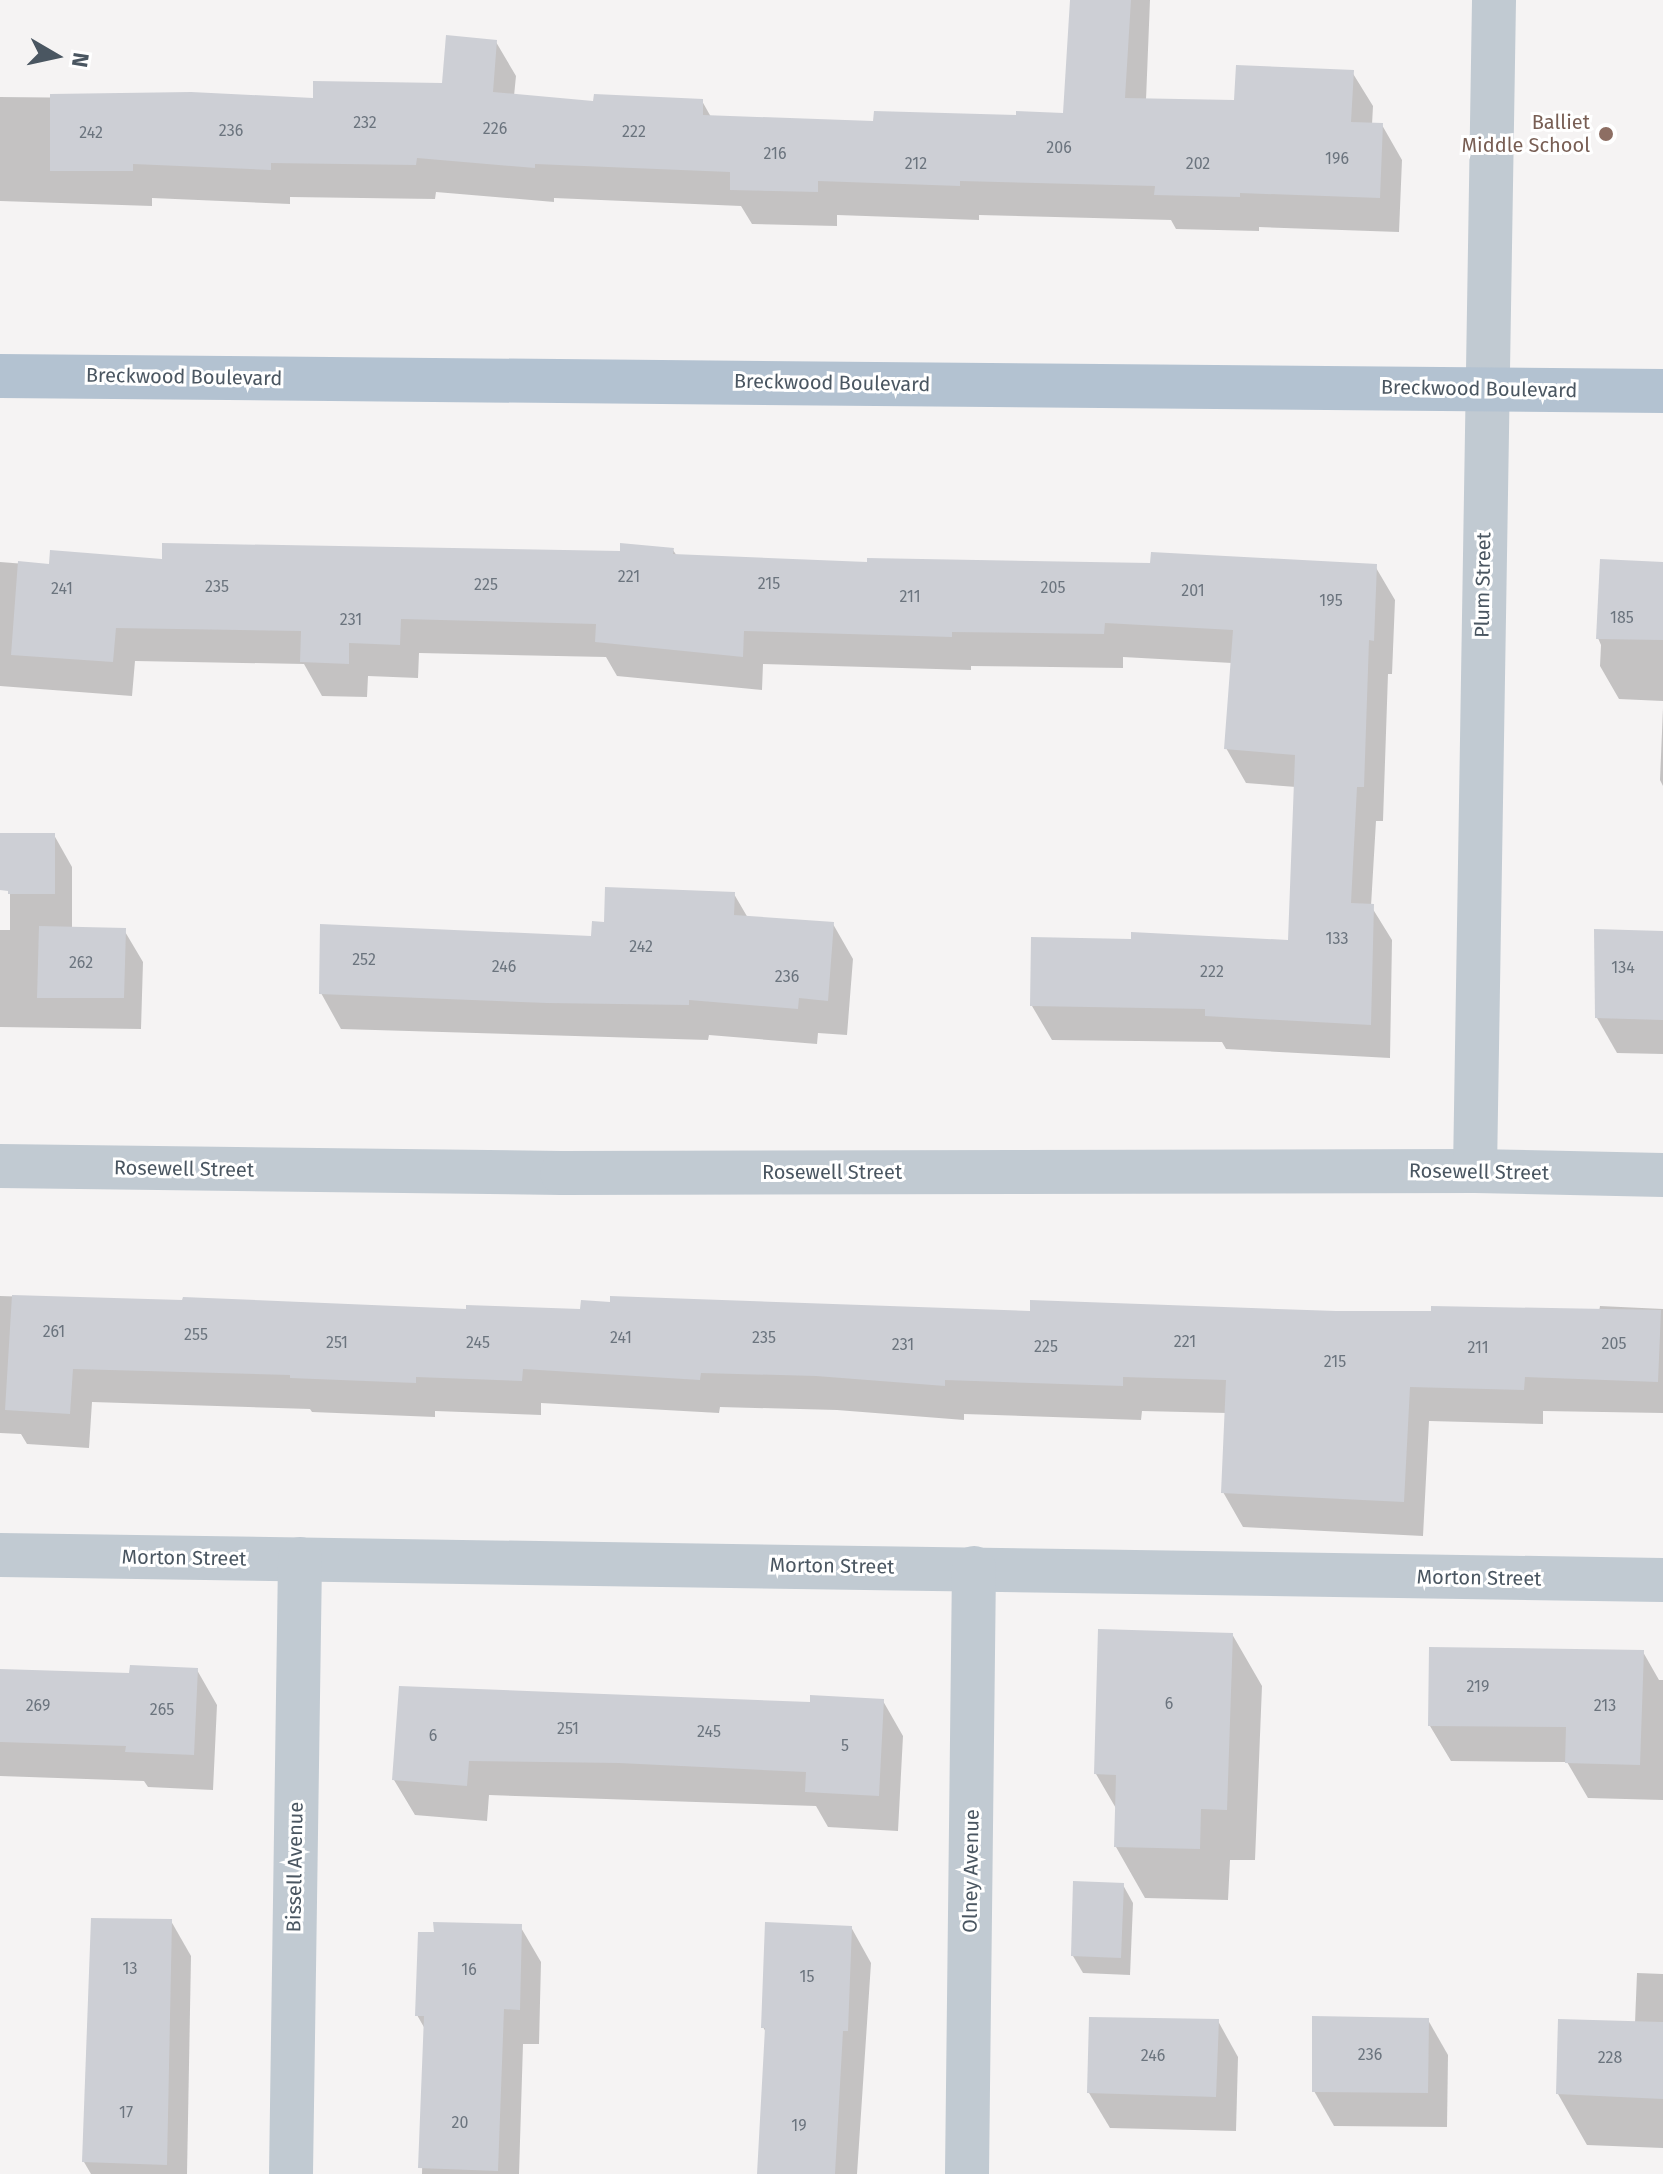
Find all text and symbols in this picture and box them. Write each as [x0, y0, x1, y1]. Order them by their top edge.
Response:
north arrow [16, 16, 96, 96]
text: N [66, 51, 95, 69]
place label: Balliet Middle School [1462, 110, 1590, 157]
house number: 232 [353, 113, 377, 133]
house number: 226 [483, 119, 507, 139]
house number: 236 [219, 121, 243, 141]
house number: 222 [622, 122, 646, 142]
house number: 242 [79, 123, 103, 143]
marker: Balliet Middle School [1597, 125, 1615, 143]
house number: 206 [1046, 138, 1072, 158]
house number: 216 [764, 144, 786, 164]
house number: 196 [1325, 149, 1349, 169]
house number: 212 [905, 154, 927, 174]
house number: 202 [1186, 154, 1210, 174]
street label: Breckwood Boulevard [86, 363, 282, 391]
street label: Breckwood Boulevard [734, 369, 930, 397]
street label: Breckwood Boulevard [1381, 375, 1577, 403]
street label: Plum Street [1470, 532, 1496, 638]
house number: 221 [618, 567, 640, 587]
house number: 215 [758, 574, 780, 594]
house number: 225 [474, 575, 498, 595]
house number: 235 [205, 577, 229, 597]
house number: 205 [1041, 578, 1065, 598]
house number: 241 [51, 579, 73, 599]
house number: 201 [1181, 581, 1205, 601]
house number: 211 [899, 587, 921, 607]
house number: 195 [1319, 591, 1343, 611]
house number: 185 [1610, 608, 1634, 628]
house number: 231 [340, 610, 362, 630]
house number: 133 [1326, 929, 1348, 949]
house number: 242 [629, 937, 653, 957]
house number: 252 [352, 950, 376, 970]
house number: 262 [69, 953, 93, 973]
house number: 246 [492, 957, 516, 977]
house number: 134 [1611, 958, 1635, 978]
house number: 222 [1200, 962, 1224, 982]
house number: 236 [775, 967, 799, 987]
street label: Rosewell Street [114, 1156, 254, 1182]
street label: Rosewell Street [1409, 1159, 1549, 1185]
street label: Rosewell Street [762, 1160, 902, 1184]
house number: 261 [43, 1322, 65, 1342]
house number: 255 [184, 1325, 208, 1345]
house number: 241 [610, 1328, 632, 1348]
house number: 235 [752, 1328, 776, 1348]
house number: 221 [1174, 1332, 1196, 1352]
house number: 251 [326, 1333, 348, 1353]
house number: 245 [466, 1333, 490, 1353]
house number: 205 [1602, 1334, 1626, 1354]
house number: 231 [892, 1335, 914, 1355]
house number: 225 [1034, 1337, 1058, 1357]
house number: 211 [1467, 1338, 1489, 1358]
house number: 215 [1324, 1352, 1346, 1372]
street label: Morton Street [121, 1545, 247, 1571]
street label: Morton Street [769, 1553, 895, 1579]
street label: Morton Street [1416, 1565, 1542, 1591]
house number: 219 [1467, 1677, 1489, 1697]
house number: 6 [1165, 1694, 1173, 1714]
house number: 269 [26, 1696, 50, 1716]
house number: 213 [1594, 1696, 1616, 1716]
house number: 265 [150, 1700, 174, 1720]
house number: 251 [557, 1719, 579, 1739]
house number: 245 [697, 1722, 721, 1742]
house number: 6 [429, 1726, 437, 1746]
house number: 5 [841, 1736, 849, 1756]
street label: Bissell Avenue [282, 1802, 308, 1932]
street label: Olney Avenue [958, 1809, 984, 1933]
house number: 13 [123, 1959, 137, 1979]
house number: 16 [461, 1960, 477, 1980]
house number: 15 [800, 1967, 814, 1987]
house number: 236 [1358, 2045, 1382, 2065]
house number: 246 [1141, 2046, 1165, 2066]
house number: 228 [1598, 2048, 1622, 2068]
house number: 17 [119, 2103, 133, 2123]
house number: 20 [452, 2113, 468, 2133]
house number: 19 [791, 2116, 807, 2136]

